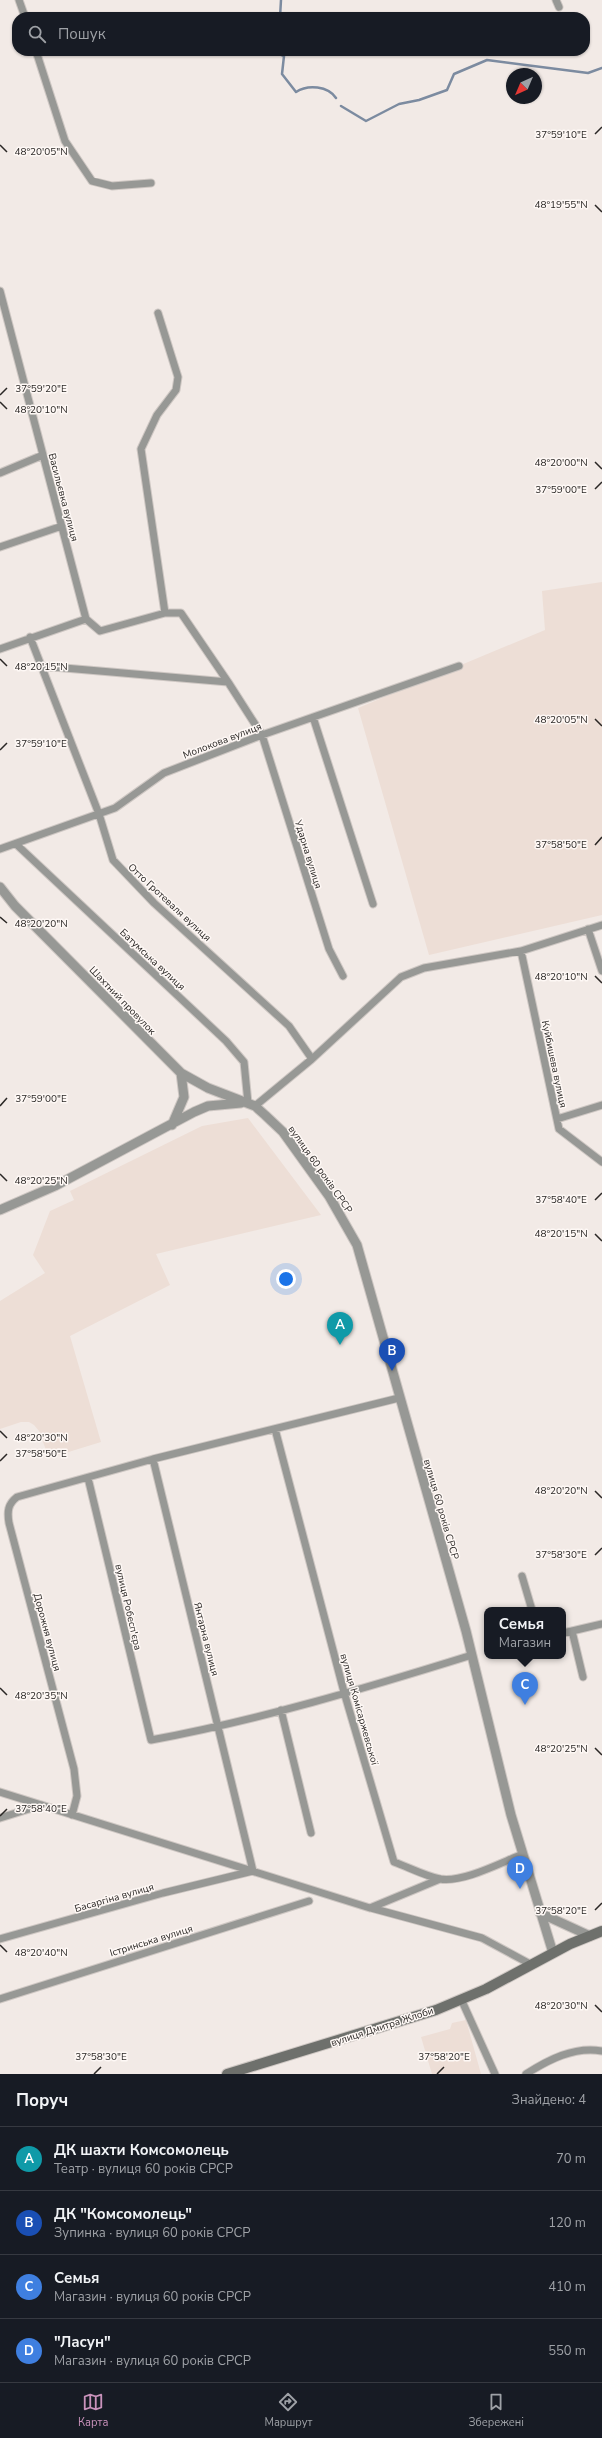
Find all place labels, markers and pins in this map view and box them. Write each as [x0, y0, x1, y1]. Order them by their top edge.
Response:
pin: A [327, 1312, 353, 1345]
pin: B [379, 1338, 405, 1371]
pin: C [512, 1672, 538, 1705]
pin: D [507, 1856, 533, 1889]

